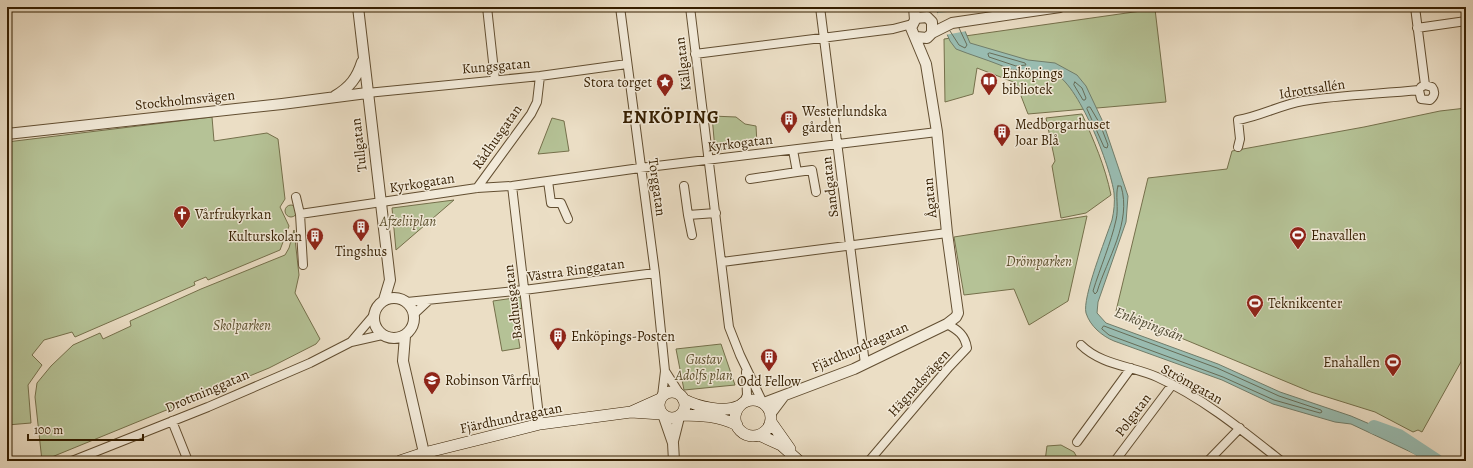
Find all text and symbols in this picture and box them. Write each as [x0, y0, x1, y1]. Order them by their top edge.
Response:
street label: Källgatan [670, 36, 696, 92]
street label: Kungsgatan [461, 54, 531, 78]
place label: Enköpings bibliotek [1002, 64, 1063, 99]
library icon: Enköpings bibliotek [979, 71, 999, 96]
place icon: Stora torget [655, 72, 675, 97]
place label: Stora torget [584, 73, 652, 92]
street label: Idrottsallén [1278, 74, 1347, 104]
street label: Stockholmsvägen [134, 85, 236, 115]
street label: Rådhusgatan [468, 100, 527, 173]
place label: Westerlundska gården [801, 102, 888, 137]
district label: ENKÖPING [622, 105, 720, 129]
building icon: Westerlundska gården [779, 109, 799, 134]
place label: Medborgarhuset Joar Blå [1015, 115, 1110, 150]
street label: Tullgatan [346, 117, 372, 173]
building icon: Medborgarhuset Joar Blå [992, 122, 1012, 147]
street label: Kyrkogatan [706, 130, 774, 156]
street label: Sandgatan [817, 155, 843, 218]
street label: Torggatan [644, 157, 671, 218]
street label: Kyrkogatan [388, 168, 456, 198]
street label: Ågatan [918, 177, 942, 220]
church icon: Vårfrukyrkan [172, 204, 192, 229]
place label: Vårfrukyrkan [194, 205, 272, 224]
park label: Afzeliiplan [379, 212, 436, 231]
building icon: Tingshus [351, 217, 371, 242]
sports icon: Enavallen [1288, 225, 1308, 250]
building icon: Kulturskolan [305, 226, 325, 251]
place label: Enavallen [1311, 226, 1366, 245]
place label: Kulturskolan [228, 227, 302, 246]
place label: Tingshus [335, 242, 387, 261]
park label: Drömparken [1006, 252, 1072, 271]
street label: Västra Ringgatan [525, 254, 626, 286]
street label: Badhusgatan [499, 263, 527, 341]
sports icon: Teknikcenter [1245, 293, 1265, 318]
place label: Teknikcenter [1268, 294, 1343, 313]
water label: Enköpingsån [1112, 302, 1186, 346]
park label: Skolparken [213, 316, 271, 335]
street label: Fjärdhundragatan [809, 317, 912, 377]
building icon: Enköpings-Posten [548, 326, 568, 351]
place label: Enköpings-Posten [571, 327, 675, 346]
street label: Hägnadsvägen [884, 345, 955, 421]
building icon: Odd Fellow [759, 347, 779, 372]
park label: Gustav Adolfs plan [674, 350, 733, 385]
sports icon: Enahallen [1383, 352, 1403, 377]
place label: Enahallen [1323, 353, 1380, 372]
street label: Strömgatan [1158, 359, 1227, 409]
street label: Drottninggatan [162, 365, 252, 417]
school or university icon: Robinson Vårfru [422, 370, 442, 395]
place label: Robinson Vårfru [445, 371, 539, 390]
place label: Odd Fellow [737, 372, 801, 391]
street label: Polgatan [1110, 389, 1156, 441]
street label: Fjärdhundragatan [458, 398, 564, 438]
scale bar [28, 416, 143, 442]
text: 100 m [34, 422, 63, 438]

